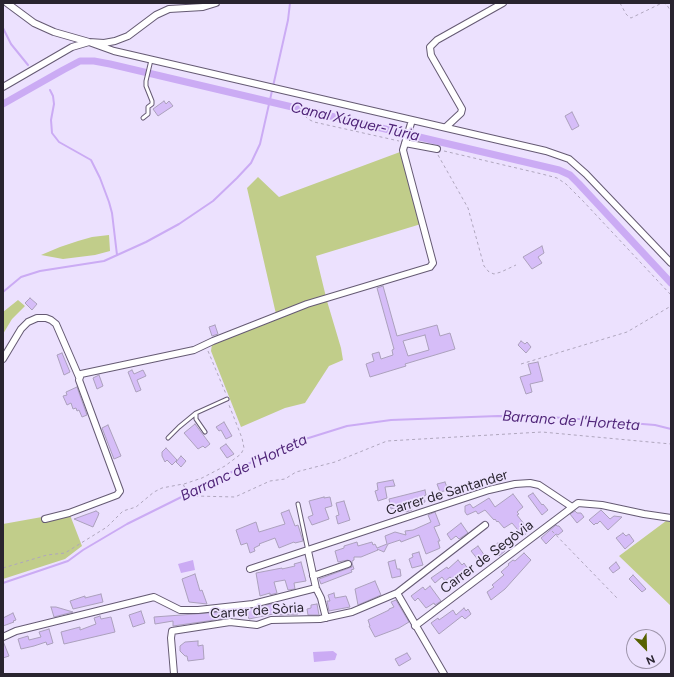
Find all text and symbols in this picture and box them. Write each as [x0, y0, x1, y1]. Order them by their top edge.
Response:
water label: Canal Xúquer-Túria [289, 98, 421, 146]
water label: Barranc de l'Horteta [502, 407, 640, 435]
water label: Barranc de l'Horteta [178, 431, 310, 505]
street label: Carrer de Santander [384, 467, 510, 519]
street label: Carrer de Segòvia [437, 517, 537, 597]
street label: Carrer de Sòria [210, 599, 304, 623]
north arrow [626, 629, 666, 669]
text: N [644, 652, 657, 667]

